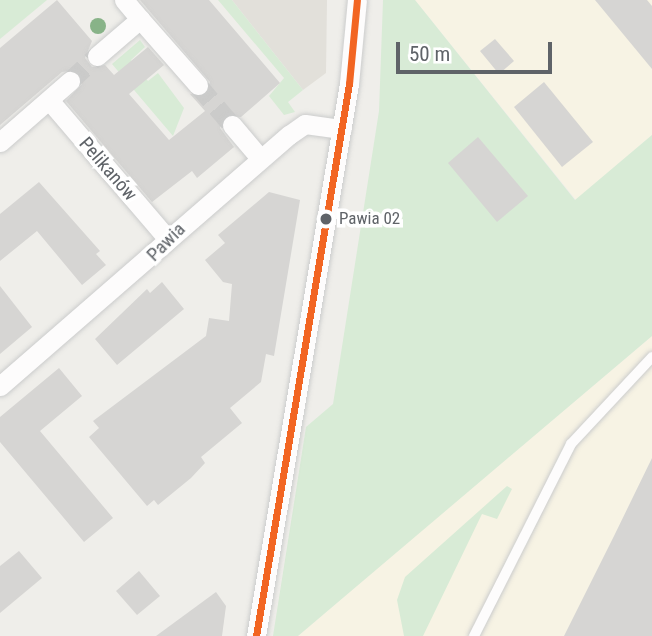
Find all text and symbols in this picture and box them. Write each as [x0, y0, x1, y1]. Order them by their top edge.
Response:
scale bar [400, 28, 556, 72]
text: 50 m [409, 42, 450, 66]
street label: Pelikanów [74, 133, 142, 205]
place label: Pawia 02 [339, 209, 400, 229]
marker: Pawia 02 [319, 212, 333, 226]
street label: Pawia [142, 218, 190, 266]

